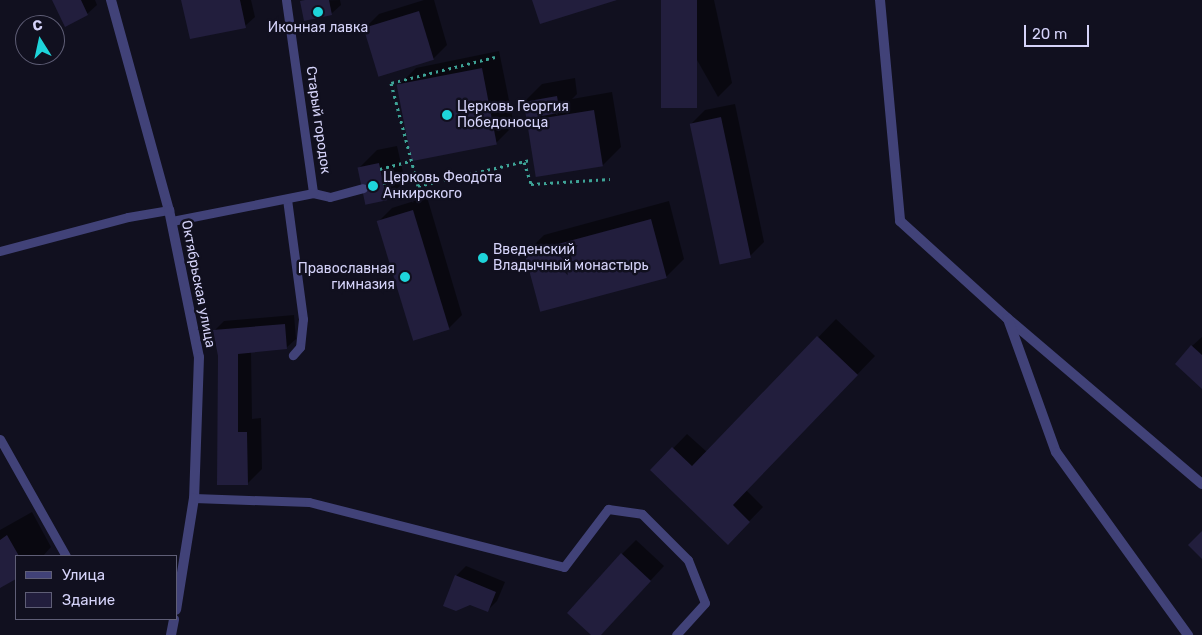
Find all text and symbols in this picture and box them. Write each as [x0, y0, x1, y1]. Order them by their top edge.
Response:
marker: Иконная лавка [312, 6, 324, 18]
north arrow [15, 15, 65, 65]
scale bar [1027, 15, 1092, 47]
text: С [31, 16, 44, 35]
place label: Иконная лавка [268, 20, 368, 36]
text: 20 m [1032, 25, 1067, 43]
street label: Старый городок [302, 65, 334, 175]
place label: Церковь Георгия Победоносца [457, 99, 569, 132]
marker: Церковь Георгия Победоносца [441, 109, 453, 121]
place label: Церковь Феодота Анкирского [383, 170, 502, 202]
marker: Церковь Феодота Анкирского [367, 180, 379, 192]
street label: Октябрьская улица [177, 219, 219, 349]
place label: Введенский Владычный монастырь [493, 242, 649, 274]
marker: Введенский Владычный монастырь [477, 252, 489, 264]
place label: Православная гимназия [298, 261, 395, 294]
marker: Православная гимназия [399, 271, 411, 283]
legend [15, 555, 178, 620]
text: Улица [62, 566, 105, 584]
text: Здание [62, 591, 115, 609]

